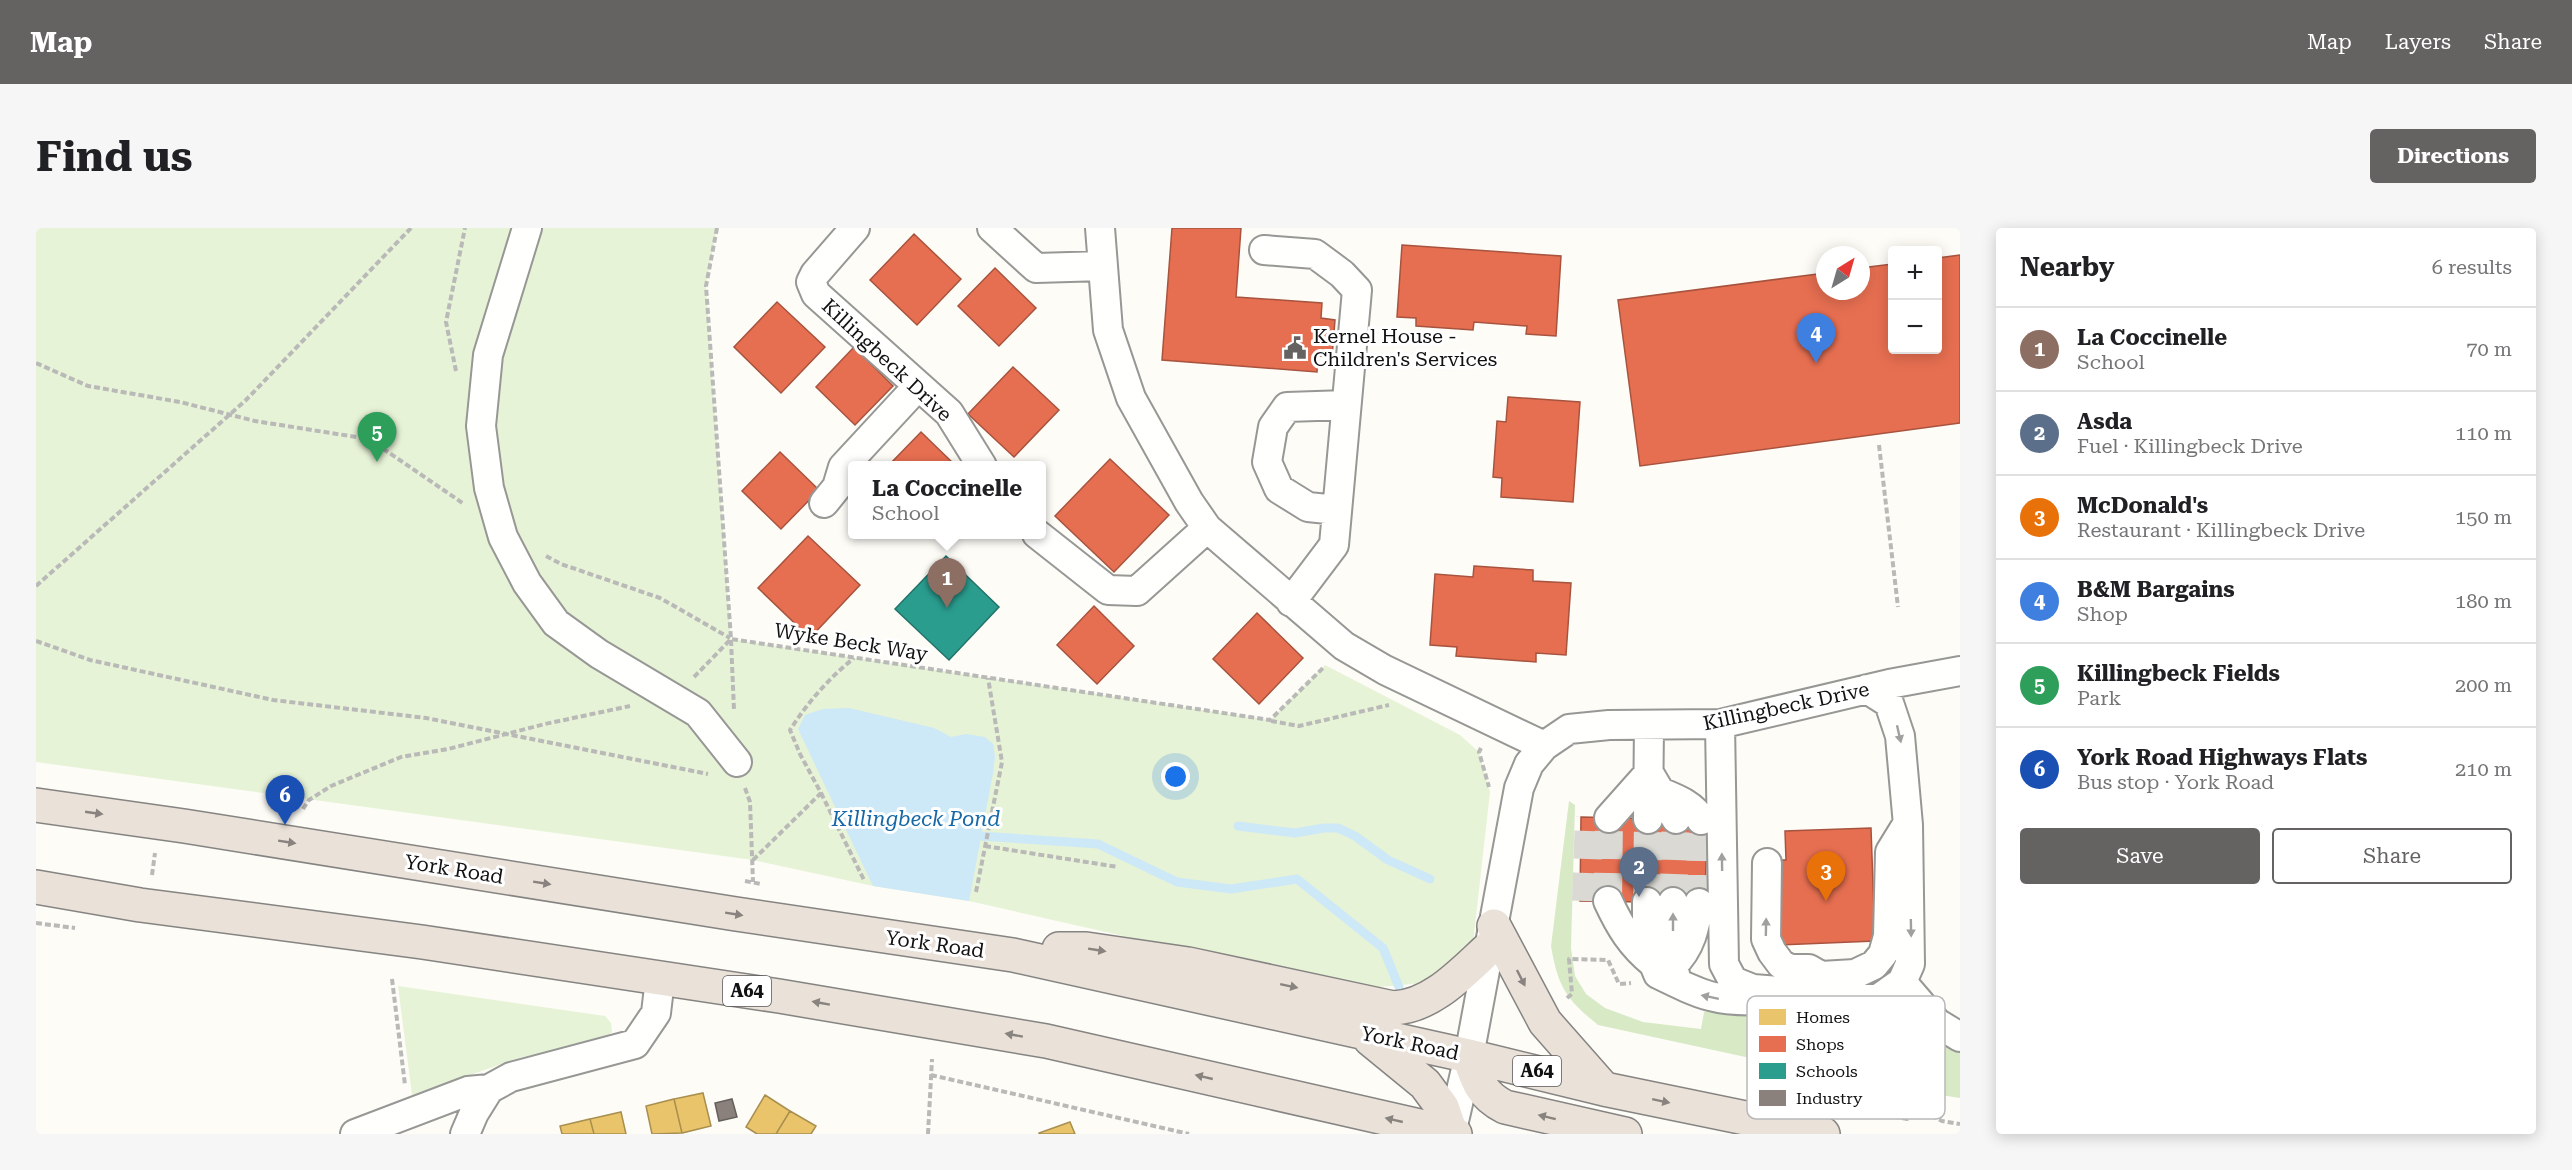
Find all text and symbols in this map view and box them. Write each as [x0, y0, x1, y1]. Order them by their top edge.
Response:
text: Map [30, 26, 92, 59]
text: Map [2307, 30, 2352, 54]
text: Layers [2385, 30, 2451, 54]
text: Share [2484, 30, 2542, 54]
button: Directions [2370, 129, 2536, 183]
text: Find us [36, 132, 193, 181]
north arrow [1816, 246, 1870, 300]
map controls [1888, 246, 1942, 354]
button: + [1888, 246, 1942, 300]
text: Nearby [2020, 252, 2114, 282]
text: 6 results [2432, 255, 2512, 279]
street label: Killingbeck Drive [817, 294, 957, 426]
button: − [1888, 300, 1942, 354]
pin: 4 [1796, 314, 1836, 363]
place label: Kernel House - Children's Services [1313, 324, 1497, 371]
text: La Coccinelle [2077, 325, 2227, 350]
public building icon: Kernel House - Children's Services [1282, 335, 1308, 361]
text: 1 [2034, 337, 2045, 361]
text: 70 m [2466, 337, 2512, 361]
text: School [2077, 350, 2145, 374]
text: Asda [2077, 409, 2132, 434]
pin: 5 [358, 412, 396, 462]
text: 2 [2034, 421, 2045, 445]
text: 110 m [2455, 421, 2512, 445]
text: Fuel · Killingbeck Drive [2077, 434, 2303, 458]
popup [848, 461, 1046, 539]
text: La Coccinelle [872, 476, 1022, 501]
text: McDonald's [2077, 493, 2208, 518]
text: School [872, 501, 940, 525]
text: 3 [2034, 505, 2045, 529]
text: 150 m [2455, 505, 2512, 529]
text: Restaurant · Killingbeck Drive [2077, 518, 2365, 542]
pin: 1 [928, 558, 966, 608]
text: B&M Bargains [2077, 577, 2235, 602]
text: 4 [2034, 589, 2045, 613]
text: 180 m [2455, 589, 2512, 613]
text: Shop [2077, 602, 2128, 626]
street label: Wyke Beck Way [773, 618, 930, 666]
text: Killingbeck Fields [2077, 661, 2280, 686]
text: 5 [2034, 673, 2045, 697]
text: 200 m [2455, 673, 2512, 697]
street label: Killingbeck Drive [1701, 677, 1871, 735]
text: Park [2077, 686, 2121, 710]
one-way arrow [1894, 725, 1904, 743]
text: York Road Highways Flats [2077, 745, 2367, 770]
text: 6 [2034, 757, 2045, 781]
text: 210 m [2455, 757, 2512, 781]
your location [1161, 762, 1190, 791]
text: Bus stop · York Road [2077, 770, 2274, 794]
pin: 6 [266, 776, 304, 825]
water label: Killingbeck Pond [831, 807, 1000, 831]
one-way arrow [85, 809, 104, 818]
button: Save [2020, 828, 2260, 884]
button: Share [2272, 828, 2512, 884]
one-way arrow [277, 838, 296, 847]
pin: 2 [1620, 848, 1658, 897]
street label: York Road [403, 849, 505, 889]
one-way arrow [1717, 852, 1727, 871]
pin: 3 [1806, 852, 1846, 901]
one-way arrow [532, 879, 551, 888]
one-way arrow [725, 909, 744, 918]
one-way arrow [1668, 912, 1678, 931]
one-way arrow [1761, 917, 1771, 936]
one-way arrow [1906, 919, 1915, 938]
street label: York Road [884, 925, 986, 963]
one-way arrow [1088, 946, 1107, 955]
one-way arrow [1516, 969, 1526, 986]
road number: A64 [723, 976, 771, 1006]
one-way arrow [1280, 982, 1298, 992]
one-way arrow [1700, 992, 1719, 1001]
legend [1747, 996, 1945, 1119]
one-way arrow [812, 998, 831, 1007]
text: Homes [1796, 1008, 1850, 1027]
street label: York Road [1359, 1021, 1461, 1065]
one-way arrow [1004, 1031, 1023, 1040]
text: Shops [1796, 1035, 1845, 1054]
road number: A64 [1513, 1056, 1561, 1086]
text: Schools [1796, 1062, 1858, 1081]
one-way arrow [1195, 1071, 1213, 1081]
text: Industry [1796, 1089, 1863, 1108]
one-way arrow [1652, 1096, 1670, 1106]
one-way arrow [1538, 1111, 1556, 1121]
one-way arrow [1385, 1115, 1404, 1124]

